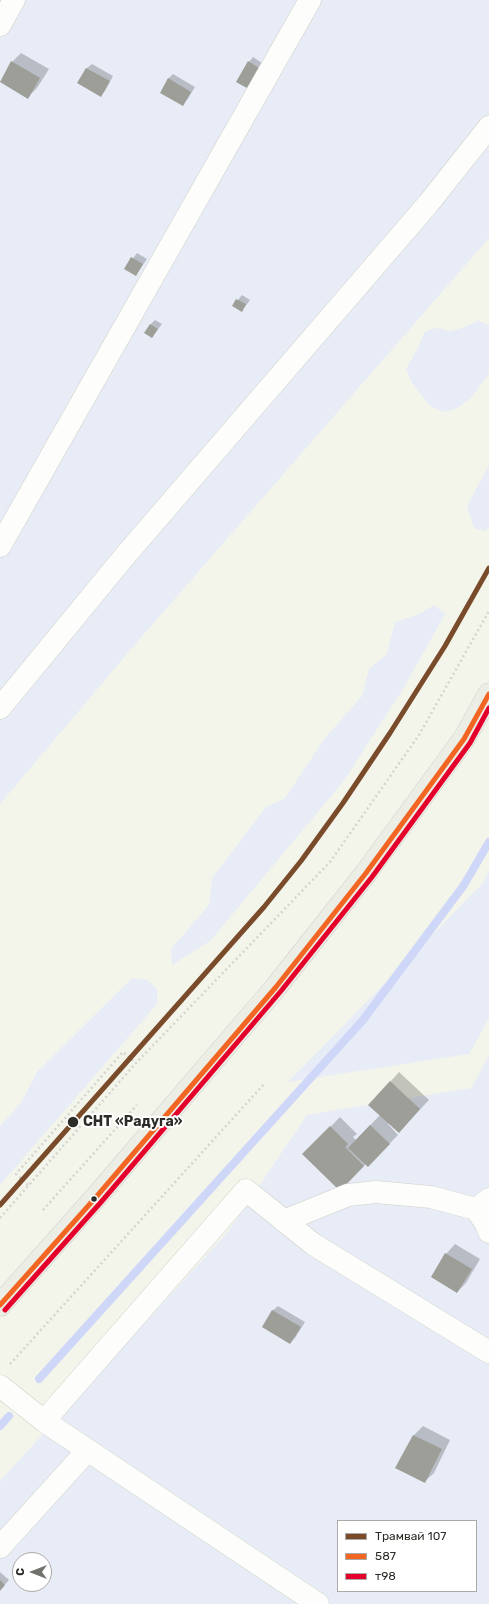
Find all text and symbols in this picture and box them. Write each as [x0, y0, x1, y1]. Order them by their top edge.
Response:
place label: СНТ «Радуга» [83, 1114, 182, 1130]
marker: СНТ «Радуга» [66, 1115, 80, 1129]
unlabelled marker [89, 1194, 99, 1204]
legend [337, 1520, 477, 1592]
text: Трамвай 107 [375, 1529, 446, 1543]
text: 587 [375, 1549, 396, 1563]
north arrow [12, 1552, 52, 1592]
text: С [14, 1568, 27, 1576]
text: т98 [375, 1569, 396, 1583]

